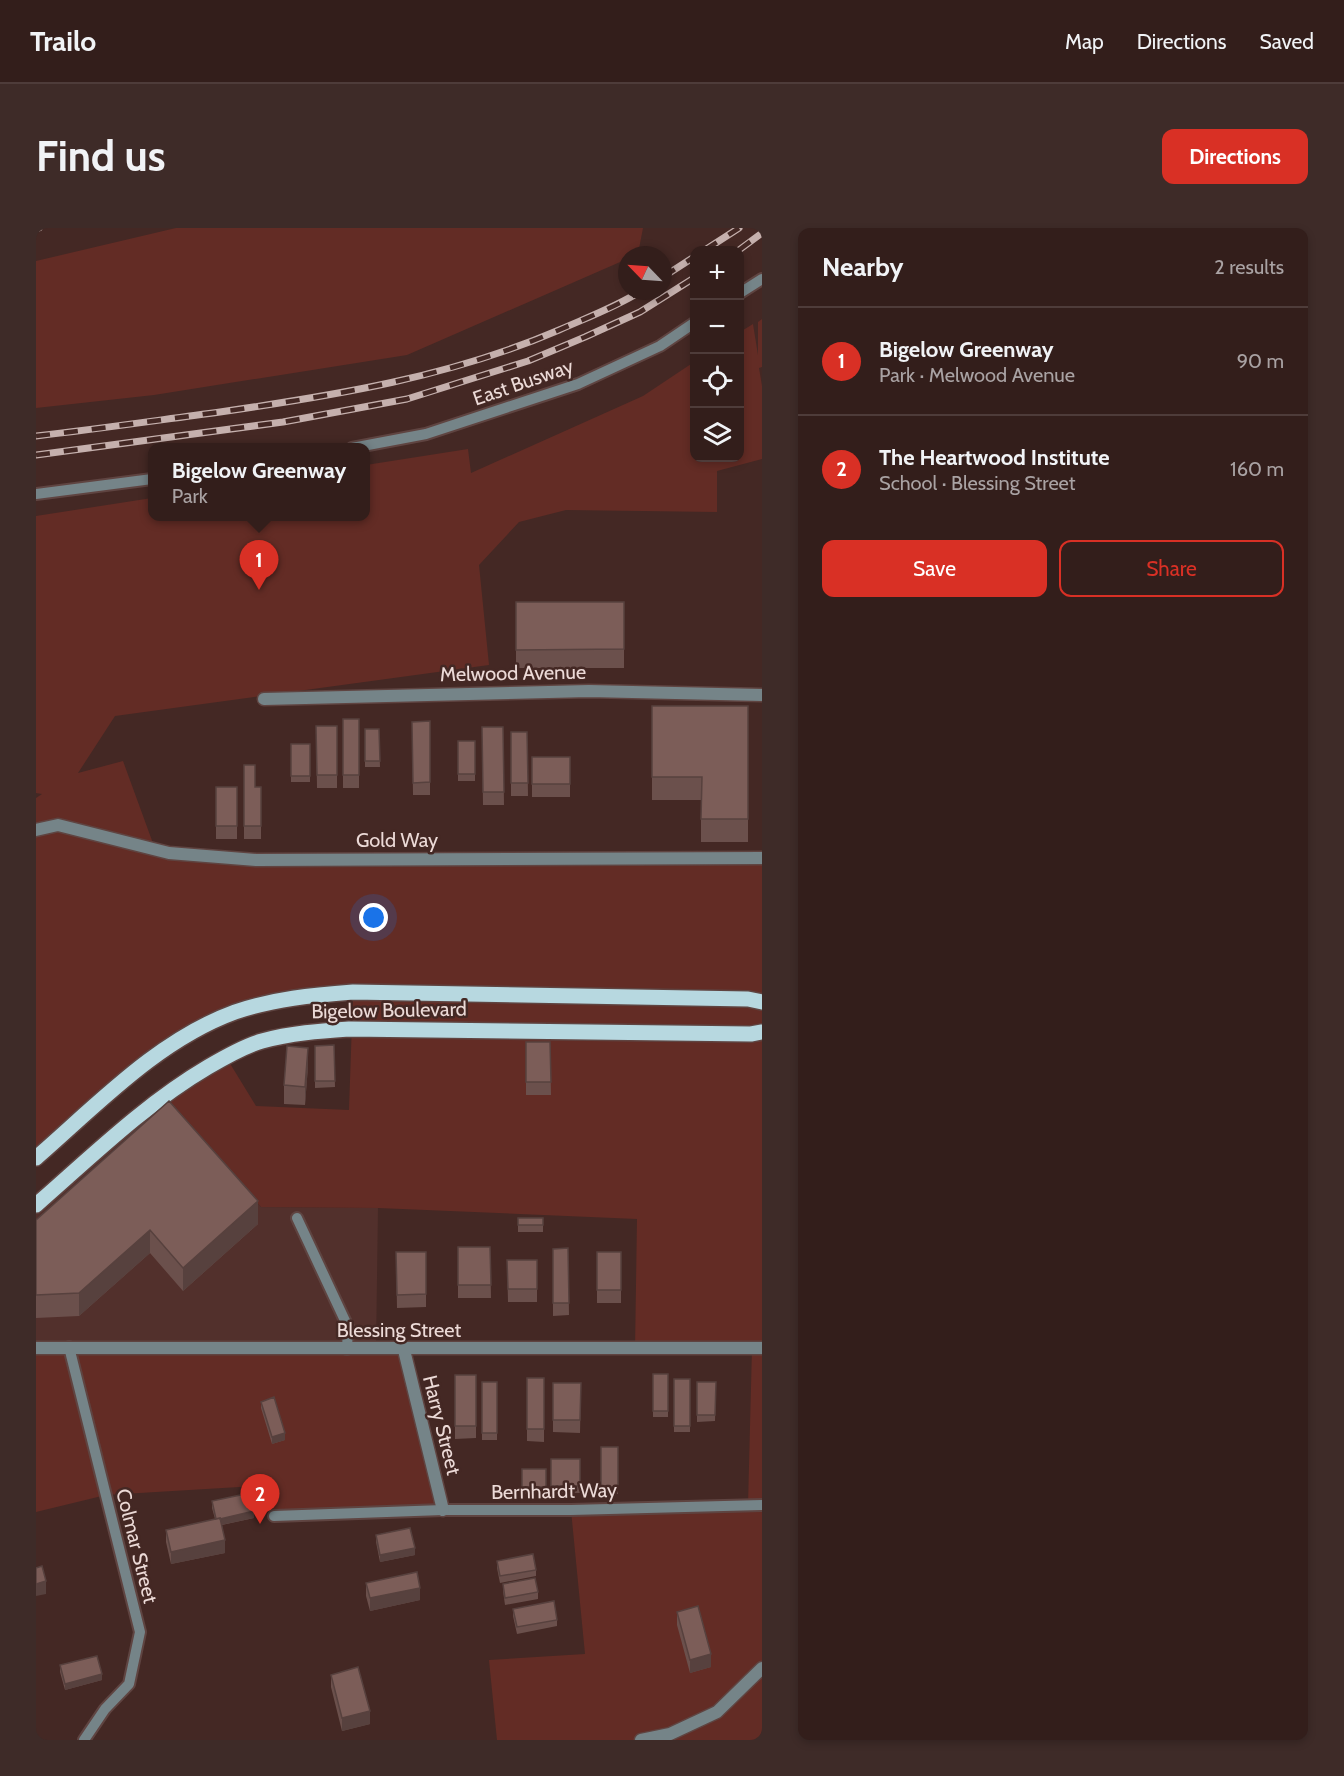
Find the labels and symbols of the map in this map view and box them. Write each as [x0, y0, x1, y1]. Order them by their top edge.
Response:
north arrow [618, 246, 672, 300]
street label: East Busway [470, 354, 576, 410]
pin: 1 [240, 540, 278, 590]
street label: Melwood Avenue [440, 660, 586, 686]
street label: Gold Way [356, 828, 438, 852]
your location [359, 903, 388, 932]
street label: Bigelow Boulevard [311, 997, 467, 1023]
street label: Blessing Street [337, 1318, 462, 1342]
street label: Harry Street [418, 1373, 466, 1478]
pin: 2 [240, 1474, 280, 1524]
street label: Bernhardt Way [491, 1478, 617, 1504]
street label: Colmar Street [111, 1486, 163, 1606]

